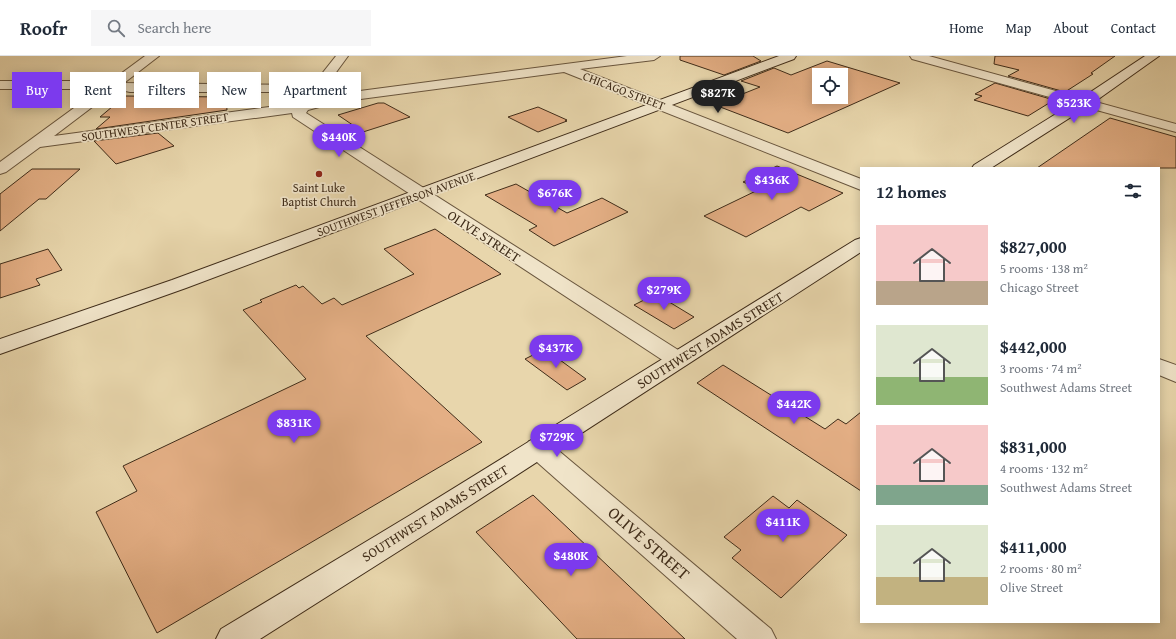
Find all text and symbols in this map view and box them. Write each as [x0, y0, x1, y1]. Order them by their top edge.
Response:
search box [91, 10, 371, 46]
text: Roofr [20, 14, 67, 42]
icon: search [105, 17, 127, 39]
text: Search here [137, 17, 211, 38]
text: Home [949, 18, 984, 38]
text: Map [1006, 18, 1031, 38]
text: About [1053, 18, 1089, 38]
text: Contact [1111, 18, 1156, 38]
street label: CHICAGO STREET [581, 67, 668, 114]
map controls [812, 68, 848, 104]
button: locate [812, 68, 848, 104]
chip: Buy [12, 72, 62, 108]
chip: Rent [70, 72, 126, 108]
chip: Filters [134, 72, 199, 108]
chip: New [207, 72, 261, 108]
chip: Apartment [269, 72, 361, 108]
pin: $827K [690, 80, 746, 114]
text: $827K [700, 83, 736, 102]
pin: $523K [1046, 90, 1102, 124]
text: $523K [1056, 93, 1092, 112]
street label: SOUTHWEST CENTER STREET [80, 108, 230, 145]
pin: $440K [311, 124, 367, 158]
text: $440K [321, 127, 357, 146]
street label: SOUTHWEST JEFFERSON AVENUE [314, 167, 477, 240]
pin: $436K [744, 167, 800, 201]
marker: Saint Luke Baptist Church [314, 169, 324, 179]
text: $436K [754, 170, 790, 189]
place label: Saint Luke Baptist Church [282, 179, 357, 210]
text: 12 homes [876, 179, 947, 204]
pin: $676K [527, 180, 583, 214]
icon: filters [1122, 180, 1144, 202]
text: $676K [537, 183, 573, 202]
street label: OLIVE STREET [443, 205, 525, 267]
text: $827,000 [1000, 234, 1066, 259]
icon: home [908, 241, 956, 289]
text: 5 rooms · 138 m² [1000, 259, 1088, 278]
pin: $279K [636, 277, 692, 311]
text: Chicago Street [1000, 278, 1079, 297]
text: $279K [646, 280, 682, 299]
street label: SOUTHWEST ADAMS STREET [633, 286, 787, 393]
text: $442,000 [1000, 334, 1066, 359]
pin: $437K [528, 335, 584, 369]
text: $437K [538, 338, 574, 357]
icon: home [908, 341, 956, 389]
text: 3 rooms · 74 m² [1000, 359, 1082, 378]
text: Southwest Adams Street [1000, 378, 1132, 397]
pin: $442K [766, 391, 822, 425]
text: $442K [776, 394, 812, 413]
pin: $831K [266, 410, 322, 444]
text: $831K [276, 413, 312, 432]
pin: $729K [529, 424, 585, 458]
text: $729K [539, 427, 575, 446]
text: $831,000 [1000, 434, 1066, 459]
icon: home [908, 441, 956, 489]
street label: SOUTHWEST ADAMS STREET [358, 459, 512, 566]
text: 4 rooms · 132 m² [1000, 459, 1088, 478]
text: Southwest Adams Street [1000, 478, 1132, 497]
street label: OLIVE STREET [603, 500, 696, 586]
pin: $411K [755, 509, 811, 543]
text: $411K [765, 512, 801, 531]
text: $411,000 [1000, 534, 1066, 559]
icon: home [908, 541, 956, 589]
pin: $480K [543, 543, 599, 577]
text: $480K [553, 546, 589, 565]
text: 2 rooms · 80 m² [1000, 559, 1082, 578]
text: Olive Street [1000, 578, 1063, 597]

